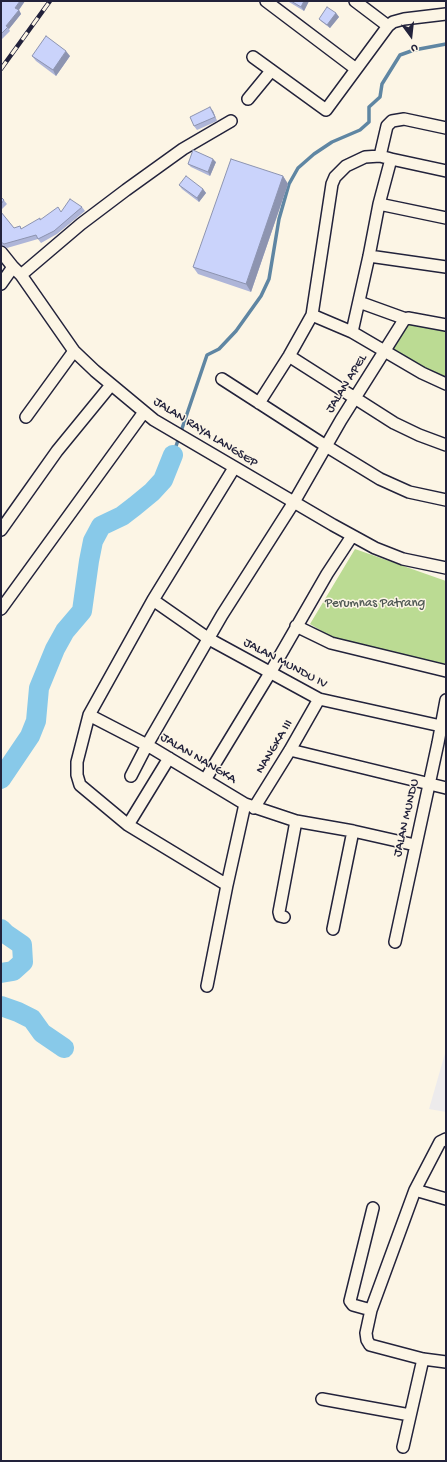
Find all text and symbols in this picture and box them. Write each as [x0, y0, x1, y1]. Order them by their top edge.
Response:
north arrow [391, 16, 431, 56]
text: U [409, 41, 419, 54]
street label: JALAN APEL [323, 352, 371, 416]
street label: JALAN RAYA LANGSEP [150, 395, 260, 471]
park label: Perumnas Patrang [325, 596, 425, 612]
street label: JALAN MUNDU IV [240, 635, 330, 693]
street label: NANGKA III [253, 717, 297, 777]
street label: JALAN NANGKA [157, 730, 239, 788]
street label: JALAN MUNDU [390, 777, 424, 859]

